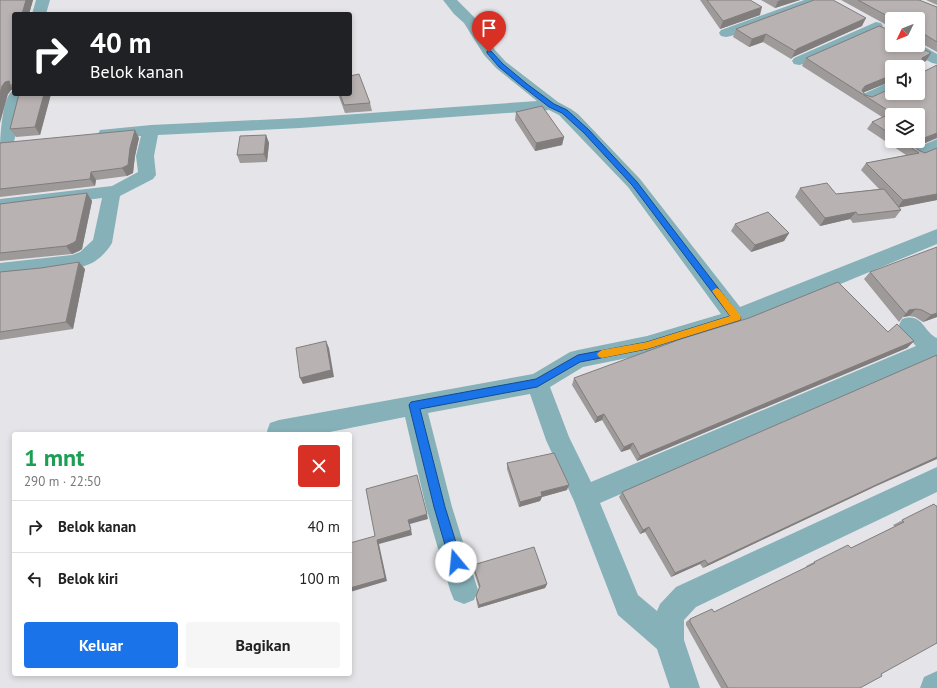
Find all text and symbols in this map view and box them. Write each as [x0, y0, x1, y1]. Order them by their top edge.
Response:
pin [472, 11, 506, 52]
north arrow [885, 12, 925, 52]
map controls [885, 12, 925, 148]
icon: arrive [478, 17, 500, 39]
text: 40 m [90, 24, 151, 61]
icon: right [24, 28, 76, 80]
text: Belok kanan [90, 60, 184, 83]
button: sound [885, 60, 925, 100]
button: layers [885, 108, 925, 148]
text: 1 mnt [24, 442, 84, 473]
button: close [298, 445, 340, 487]
text: 290 m · 22:50 [24, 473, 101, 490]
icon: right [24, 516, 46, 538]
text: Belok kanan [58, 517, 136, 536]
text: 40 m [307, 517, 340, 536]
position arrow [435, 541, 477, 583]
icon: left [24, 568, 46, 590]
text: Belok kiri [58, 569, 118, 588]
text: 100 m [299, 569, 340, 588]
button: Keluar [24, 622, 178, 668]
button: Bagikan [186, 622, 340, 668]

